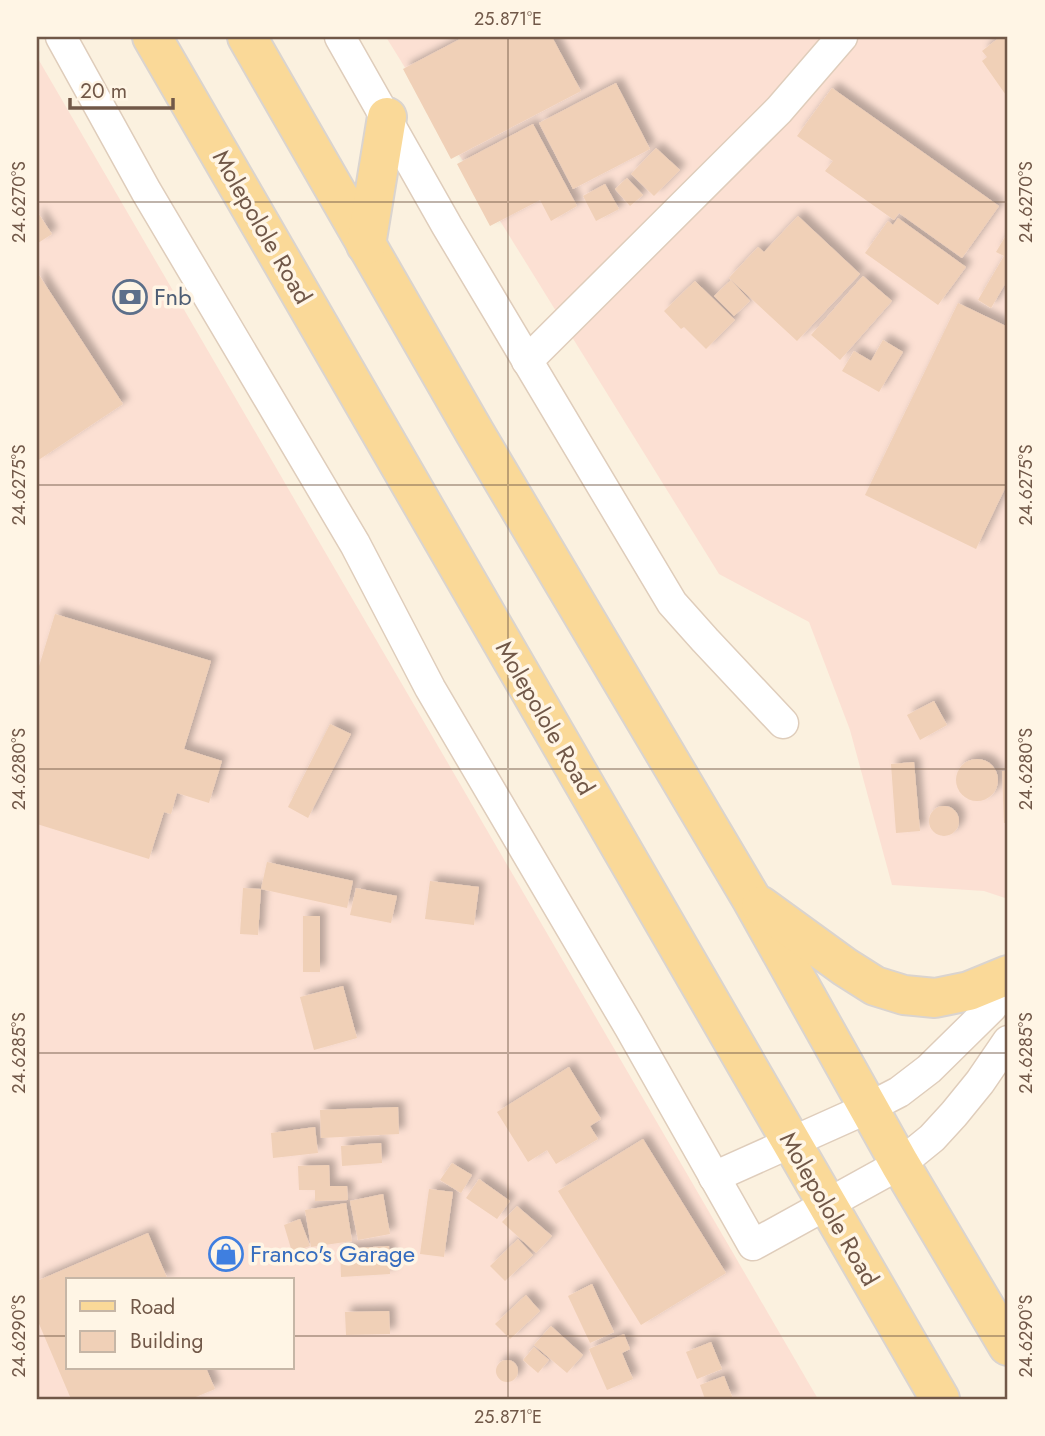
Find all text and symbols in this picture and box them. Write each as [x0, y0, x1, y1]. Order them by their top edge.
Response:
text: 25.871°E [474, 6, 542, 32]
scale bar [70, 66, 173, 110]
text: 20 m [80, 76, 127, 106]
street label: Molepolole Road [204, 143, 321, 310]
text: 24.6270°S [6, 161, 32, 243]
text: 24.6270°S [1013, 161, 1039, 243]
bank icon: Fnb [111, 278, 149, 316]
place label: Fnb [154, 279, 192, 314]
text: 24.6275°S [6, 444, 32, 526]
text: 24.6275°S [1013, 444, 1039, 526]
street label: Molepolole Road [487, 634, 604, 801]
text: 24.6280°S [6, 728, 32, 810]
text: 24.6280°S [1013, 728, 1039, 810]
text: 24.6285°S [6, 1012, 32, 1094]
text: 24.6285°S [1013, 1012, 1039, 1094]
street label: Molepolole Road [771, 1125, 888, 1292]
shop icon: Franco's Garage [207, 1235, 245, 1273]
place label: Franco's Garage [250, 1236, 415, 1271]
legend [66, 1278, 294, 1370]
text: Road [130, 1292, 175, 1322]
text: 24.6290°S [6, 1294, 32, 1377]
text: 24.6290°S [1013, 1294, 1039, 1377]
text: Building [130, 1326, 203, 1356]
text: 25.871°E [474, 1404, 542, 1430]

